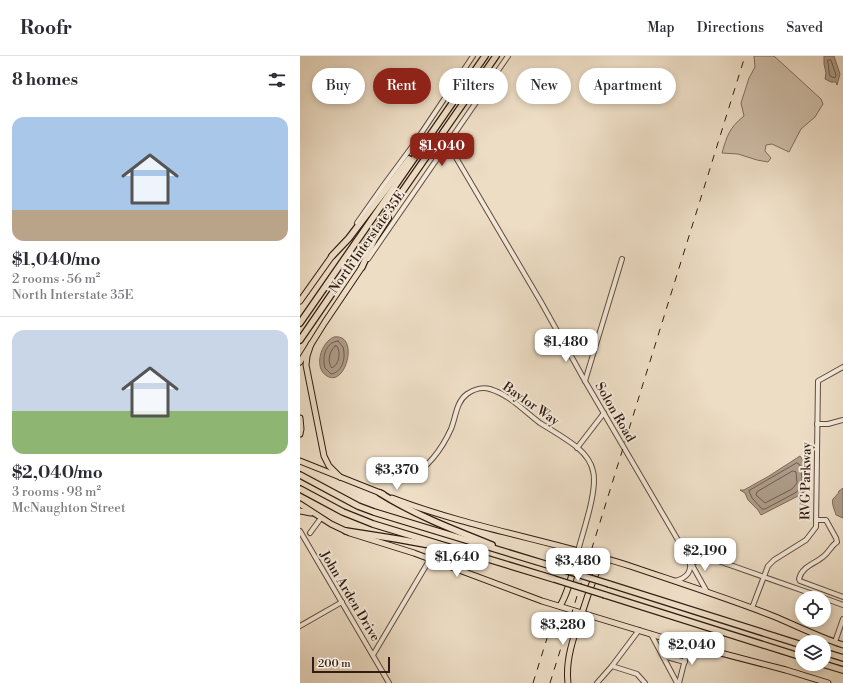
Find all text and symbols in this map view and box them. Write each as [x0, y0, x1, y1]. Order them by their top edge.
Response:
text: Roofr [20, 16, 72, 40]
text: Map [647, 19, 675, 37]
text: Directions [697, 19, 764, 37]
text: Saved [786, 19, 823, 37]
chip: Buy [312, 68, 365, 104]
chip: Rent [373, 68, 431, 104]
chip: Filters [439, 68, 508, 104]
chip: New [516, 68, 571, 104]
chip: Apartment [579, 68, 676, 104]
text: 8 homes [12, 69, 78, 91]
icon: filters [266, 69, 288, 91]
pin: $1,040 [409, 133, 475, 167]
text: $1,040 [419, 138, 465, 154]
icon: home [114, 143, 186, 215]
street label: North Interstate 35E [326, 188, 408, 296]
text: $1,040/mo [12, 249, 101, 271]
text: 2 rooms · 56 m² [12, 271, 100, 287]
text: North Interstate 35E [12, 287, 134, 303]
pin: $1,480 [533, 329, 599, 363]
text: $1,480 [544, 334, 588, 350]
icon: home [114, 356, 186, 428]
street label: Baylor Way [499, 378, 563, 430]
street label: Solon Road [591, 379, 639, 445]
street label: RVG Parkway [797, 441, 815, 520]
pin: $3,370 [364, 457, 430, 491]
text: $2,040/mo [12, 462, 103, 484]
text: $3,370 [375, 462, 419, 478]
text: 3 rooms · 98 m² [12, 484, 101, 500]
text: McNaughton Street [12, 500, 125, 516]
pin: $2,190 [672, 538, 738, 572]
text: $2,190 [683, 543, 727, 559]
pin: $1,640 [424, 544, 490, 578]
street label: John Arden Drive [316, 547, 384, 645]
pin: $3,480 [545, 548, 611, 582]
text: $1,640 [435, 549, 479, 565]
text: $3,480 [555, 553, 601, 569]
map controls [795, 591, 831, 671]
button: locate [795, 591, 831, 627]
pin: $3,280 [530, 612, 596, 646]
text: $3,280 [540, 617, 586, 633]
pin: $2,040 [659, 632, 725, 666]
button: layers [795, 635, 831, 671]
text: $2,040 [668, 637, 716, 653]
scale bar [312, 655, 390, 674]
text: 200 m [318, 657, 351, 671]

